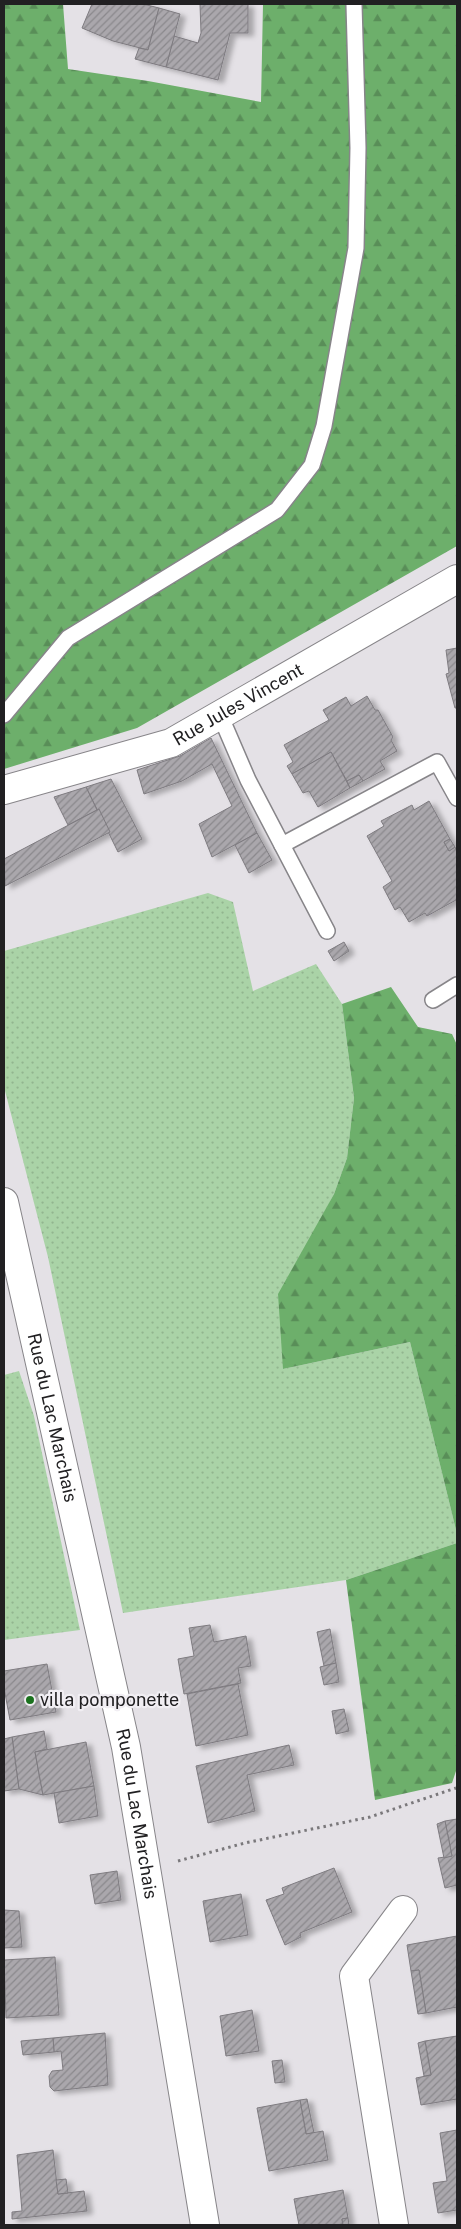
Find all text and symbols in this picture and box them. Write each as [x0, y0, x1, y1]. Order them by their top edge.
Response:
street label: Rue Jules Vincent [169, 658, 307, 750]
street label: Rue du Lac Marchais [24, 1331, 82, 1504]
place label: villa pomponette [40, 1689, 179, 1710]
marker: villa pomponette [24, 1694, 36, 1706]
street label: Rue du Lac Marchais [112, 1726, 162, 1900]

